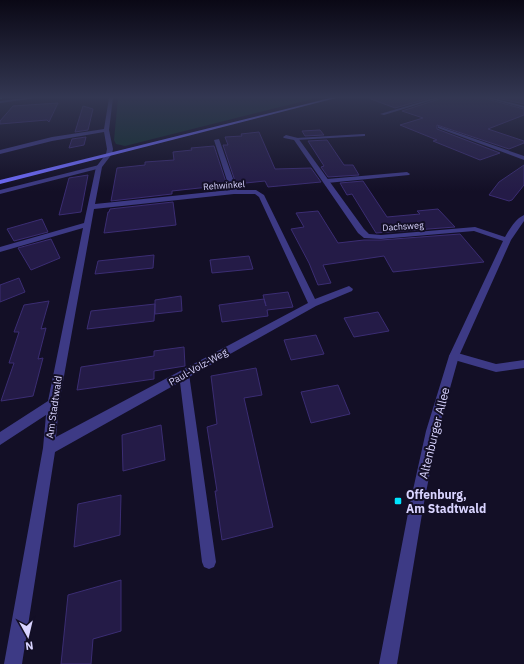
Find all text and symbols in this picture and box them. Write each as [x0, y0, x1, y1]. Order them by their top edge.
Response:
street label: Rehwinkel [203, 178, 246, 192]
street label: Dachsweg [382, 219, 424, 233]
street label: Paul-Volz-Weg [166, 345, 230, 389]
street label: Am Stadtwald [43, 375, 65, 439]
street label: Altenburger Allee [415, 385, 453, 480]
place label: Offenburg, Am Stadtwald [406, 487, 486, 516]
marker: Offenburg, Am Stadtwald [393, 496, 403, 506]
north arrow [8, 616, 48, 656]
text: N [24, 638, 34, 653]

